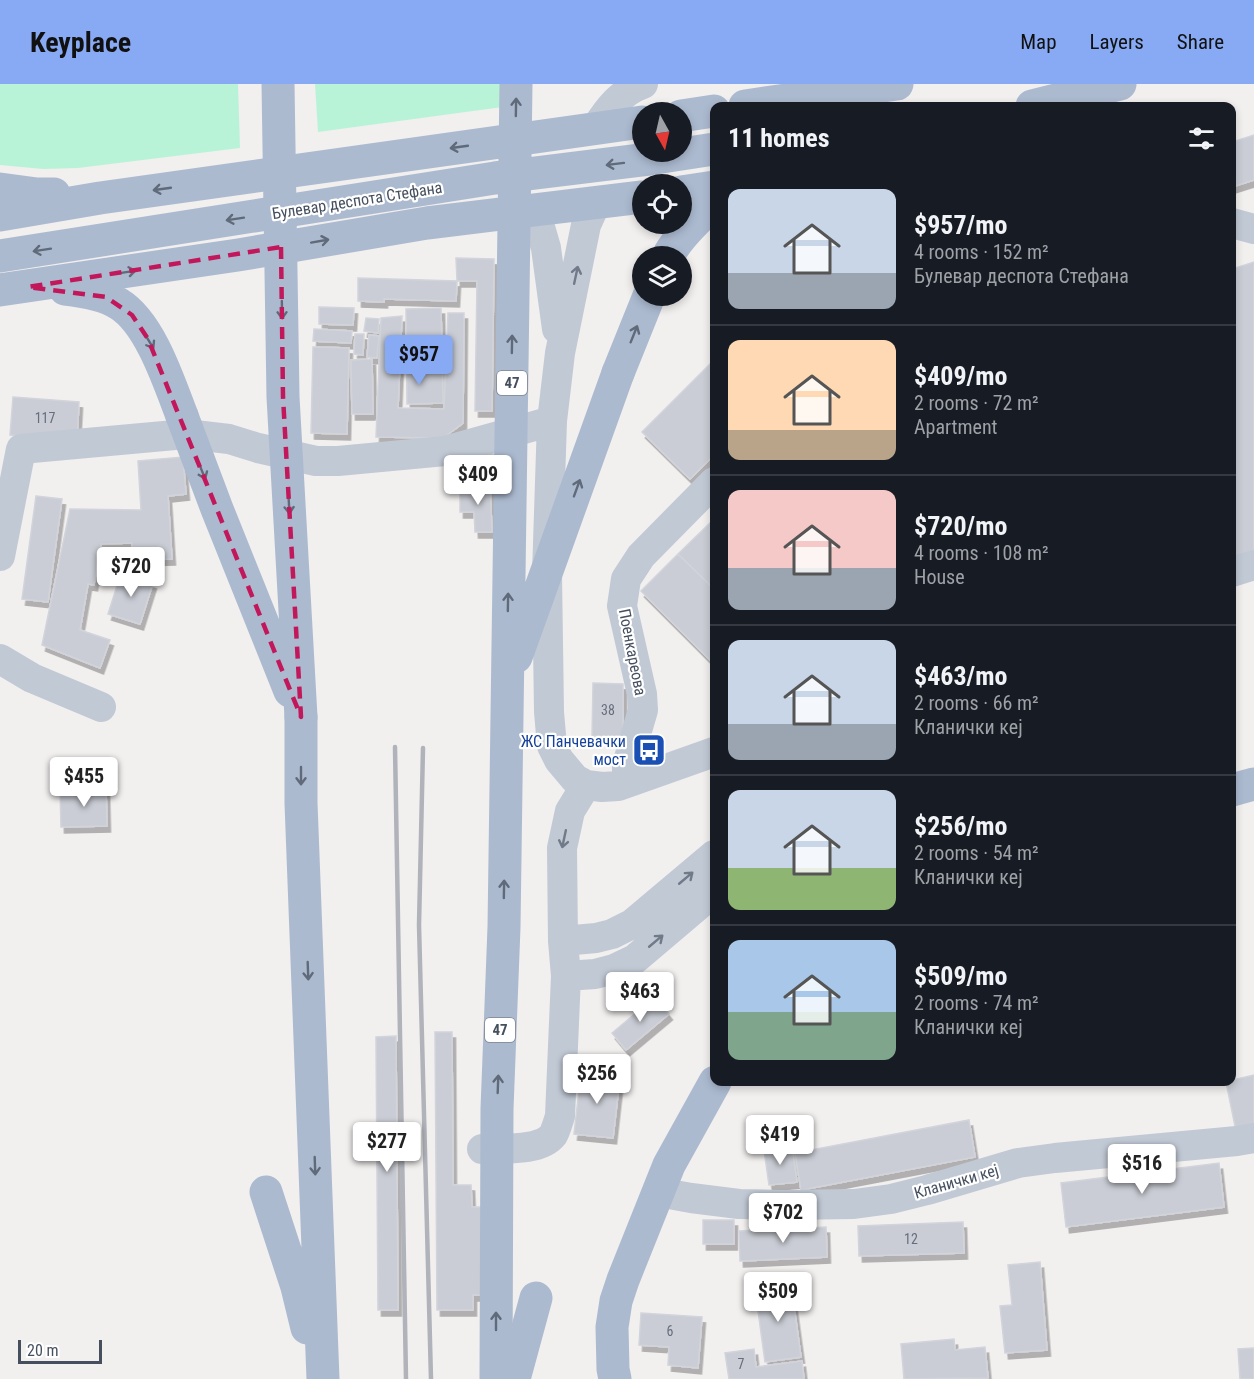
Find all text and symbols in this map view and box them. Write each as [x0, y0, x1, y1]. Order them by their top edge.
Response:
text: Keyplace [30, 26, 131, 59]
text: Map [1020, 30, 1057, 54]
text: Layers [1090, 30, 1144, 54]
text: Share [1177, 30, 1224, 54]
one-way arrow [510, 97, 522, 117]
north arrow [632, 102, 692, 162]
map controls [632, 102, 692, 306]
icon: filters [1185, 122, 1218, 155]
text: 11 homes [728, 123, 830, 153]
one-way arrow [450, 141, 470, 152]
one-way arrow [605, 158, 625, 169]
button: locate [632, 174, 692, 234]
street label: Булевар деспота Стефана [271, 178, 443, 223]
one-way arrow [153, 184, 173, 195]
text: $957/mo [914, 210, 1007, 240]
icon: home [776, 213, 848, 285]
one-way arrow [225, 214, 245, 225]
one-way arrow [309, 235, 329, 246]
text: 4 rooms · 152 m² [914, 240, 1049, 264]
one-way arrow [33, 244, 52, 255]
button: layers [632, 246, 692, 306]
text: Булевар деспота Стефана [914, 264, 1129, 288]
one-way arrow [117, 266, 136, 277]
one-way arrow [571, 266, 582, 286]
one-way arrow [276, 299, 288, 319]
one-way arrow [629, 325, 640, 344]
one-way arrow [144, 332, 156, 349]
one-way arrow [506, 334, 518, 354]
pin: $957 [383, 335, 455, 386]
text: $957 [399, 342, 439, 366]
text: $409/mo [914, 361, 1007, 391]
icon: home [776, 364, 848, 436]
road number: 47 [497, 371, 527, 395]
text: 2 rooms · 72 m² [914, 391, 1039, 415]
house number: 117 [35, 410, 55, 426]
text: Apartment [914, 415, 998, 439]
pin: $409 [442, 455, 514, 506]
one-way arrow [197, 461, 208, 479]
text: $409 [458, 462, 498, 486]
one-way arrow [573, 479, 584, 498]
one-way arrow [283, 494, 294, 514]
text: $720/mo [914, 511, 1007, 541]
icon: home [776, 514, 848, 586]
text: 4 rooms · 108 m² [914, 541, 1049, 565]
pin: $720 [95, 547, 167, 598]
text: $720 [111, 554, 151, 578]
text: House [914, 565, 965, 589]
one-way arrow [502, 592, 514, 612]
street label: Поенкареова [615, 607, 650, 697]
text: $463/mo [914, 661, 1007, 691]
icon: home [776, 664, 848, 736]
text: 2 rooms · 66 m² [914, 691, 1039, 715]
house number: 38 [601, 702, 615, 718]
text: Кланички кеј [914, 715, 1023, 739]
place label: ЖС Панчевачки мост [521, 732, 626, 769]
bus stop icon: ЖС Панчевачки мост [631, 732, 667, 768]
pin: $455 [48, 757, 120, 808]
text: $455 [64, 764, 104, 788]
one-way arrow [295, 765, 307, 785]
text: $256/mo [914, 811, 1007, 841]
icon: home [776, 814, 848, 886]
one-way arrow [558, 829, 570, 848]
text: 2 rooms · 54 m² [914, 841, 1039, 865]
text: Кланички кеј [914, 865, 1023, 889]
one-way arrow [678, 871, 693, 885]
one-way arrow [499, 879, 510, 899]
one-way arrow [647, 935, 663, 948]
one-way arrow [302, 960, 313, 980]
text: $509/mo [914, 961, 1007, 991]
icon: home [776, 964, 848, 1036]
pin: $463 [604, 972, 676, 1023]
text: $463 [620, 979, 660, 1003]
text: 2 rooms · 74 m² [914, 991, 1039, 1015]
text: Кланички кеј [914, 1015, 1023, 1039]
road number: 47 [485, 1018, 515, 1042]
pin: $256 [561, 1054, 633, 1105]
text: $256 [577, 1061, 617, 1085]
one-way arrow [492, 1074, 504, 1094]
pin: $419 [744, 1115, 816, 1166]
pin: $277 [351, 1122, 423, 1173]
text: $419 [760, 1122, 800, 1146]
text: $277 [367, 1129, 407, 1153]
pin: $516 [1106, 1144, 1178, 1195]
text: $516 [1122, 1151, 1162, 1175]
one-way arrow [309, 1155, 320, 1175]
street label: Кланички кеј [912, 1160, 1001, 1203]
pin: $702 [747, 1193, 819, 1244]
text: $702 [763, 1200, 803, 1224]
house number: 12 [904, 1231, 918, 1247]
pin: $509 [742, 1272, 814, 1323]
text: $509 [758, 1279, 798, 1303]
one-way arrow [490, 1311, 502, 1331]
house number: 6 [667, 1323, 674, 1339]
scale bar [18, 1337, 102, 1364]
text: 20 m [27, 1341, 59, 1360]
house number: 7 [738, 1356, 745, 1372]

